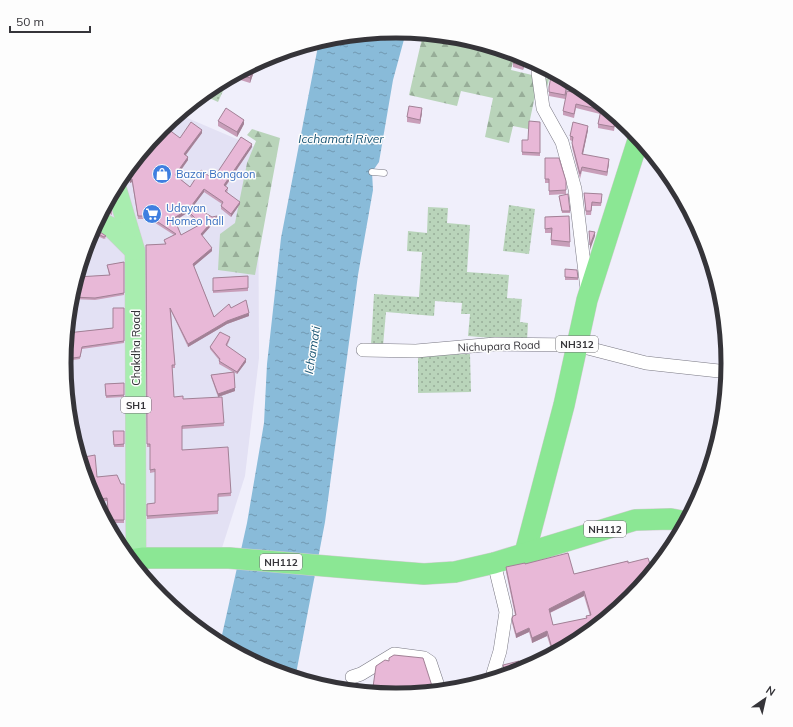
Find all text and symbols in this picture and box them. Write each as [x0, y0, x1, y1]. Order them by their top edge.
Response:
scale bar [10, 8, 90, 34]
text: 50 m [16, 14, 44, 29]
water label: Icchamati River [298, 131, 384, 146]
shop icon: Bazar Bongaon [151, 163, 173, 185]
place label: Bazar Bongaon [176, 167, 255, 181]
place label: Udayan Homeo hall [166, 201, 224, 228]
supermarket icon: Udayan Homeo hall [141, 203, 163, 225]
street label: Chakdha Road [129, 310, 143, 386]
water label: Ichamati [301, 325, 323, 375]
road number: NH312 [556, 336, 598, 352]
street label: Nichupara Road [457, 338, 541, 354]
road number: SH1 [121, 397, 151, 413]
road number: NH112 [584, 521, 626, 537]
road number: NH112 [260, 554, 302, 570]
north arrow [745, 679, 785, 719]
text: N [763, 683, 778, 699]

